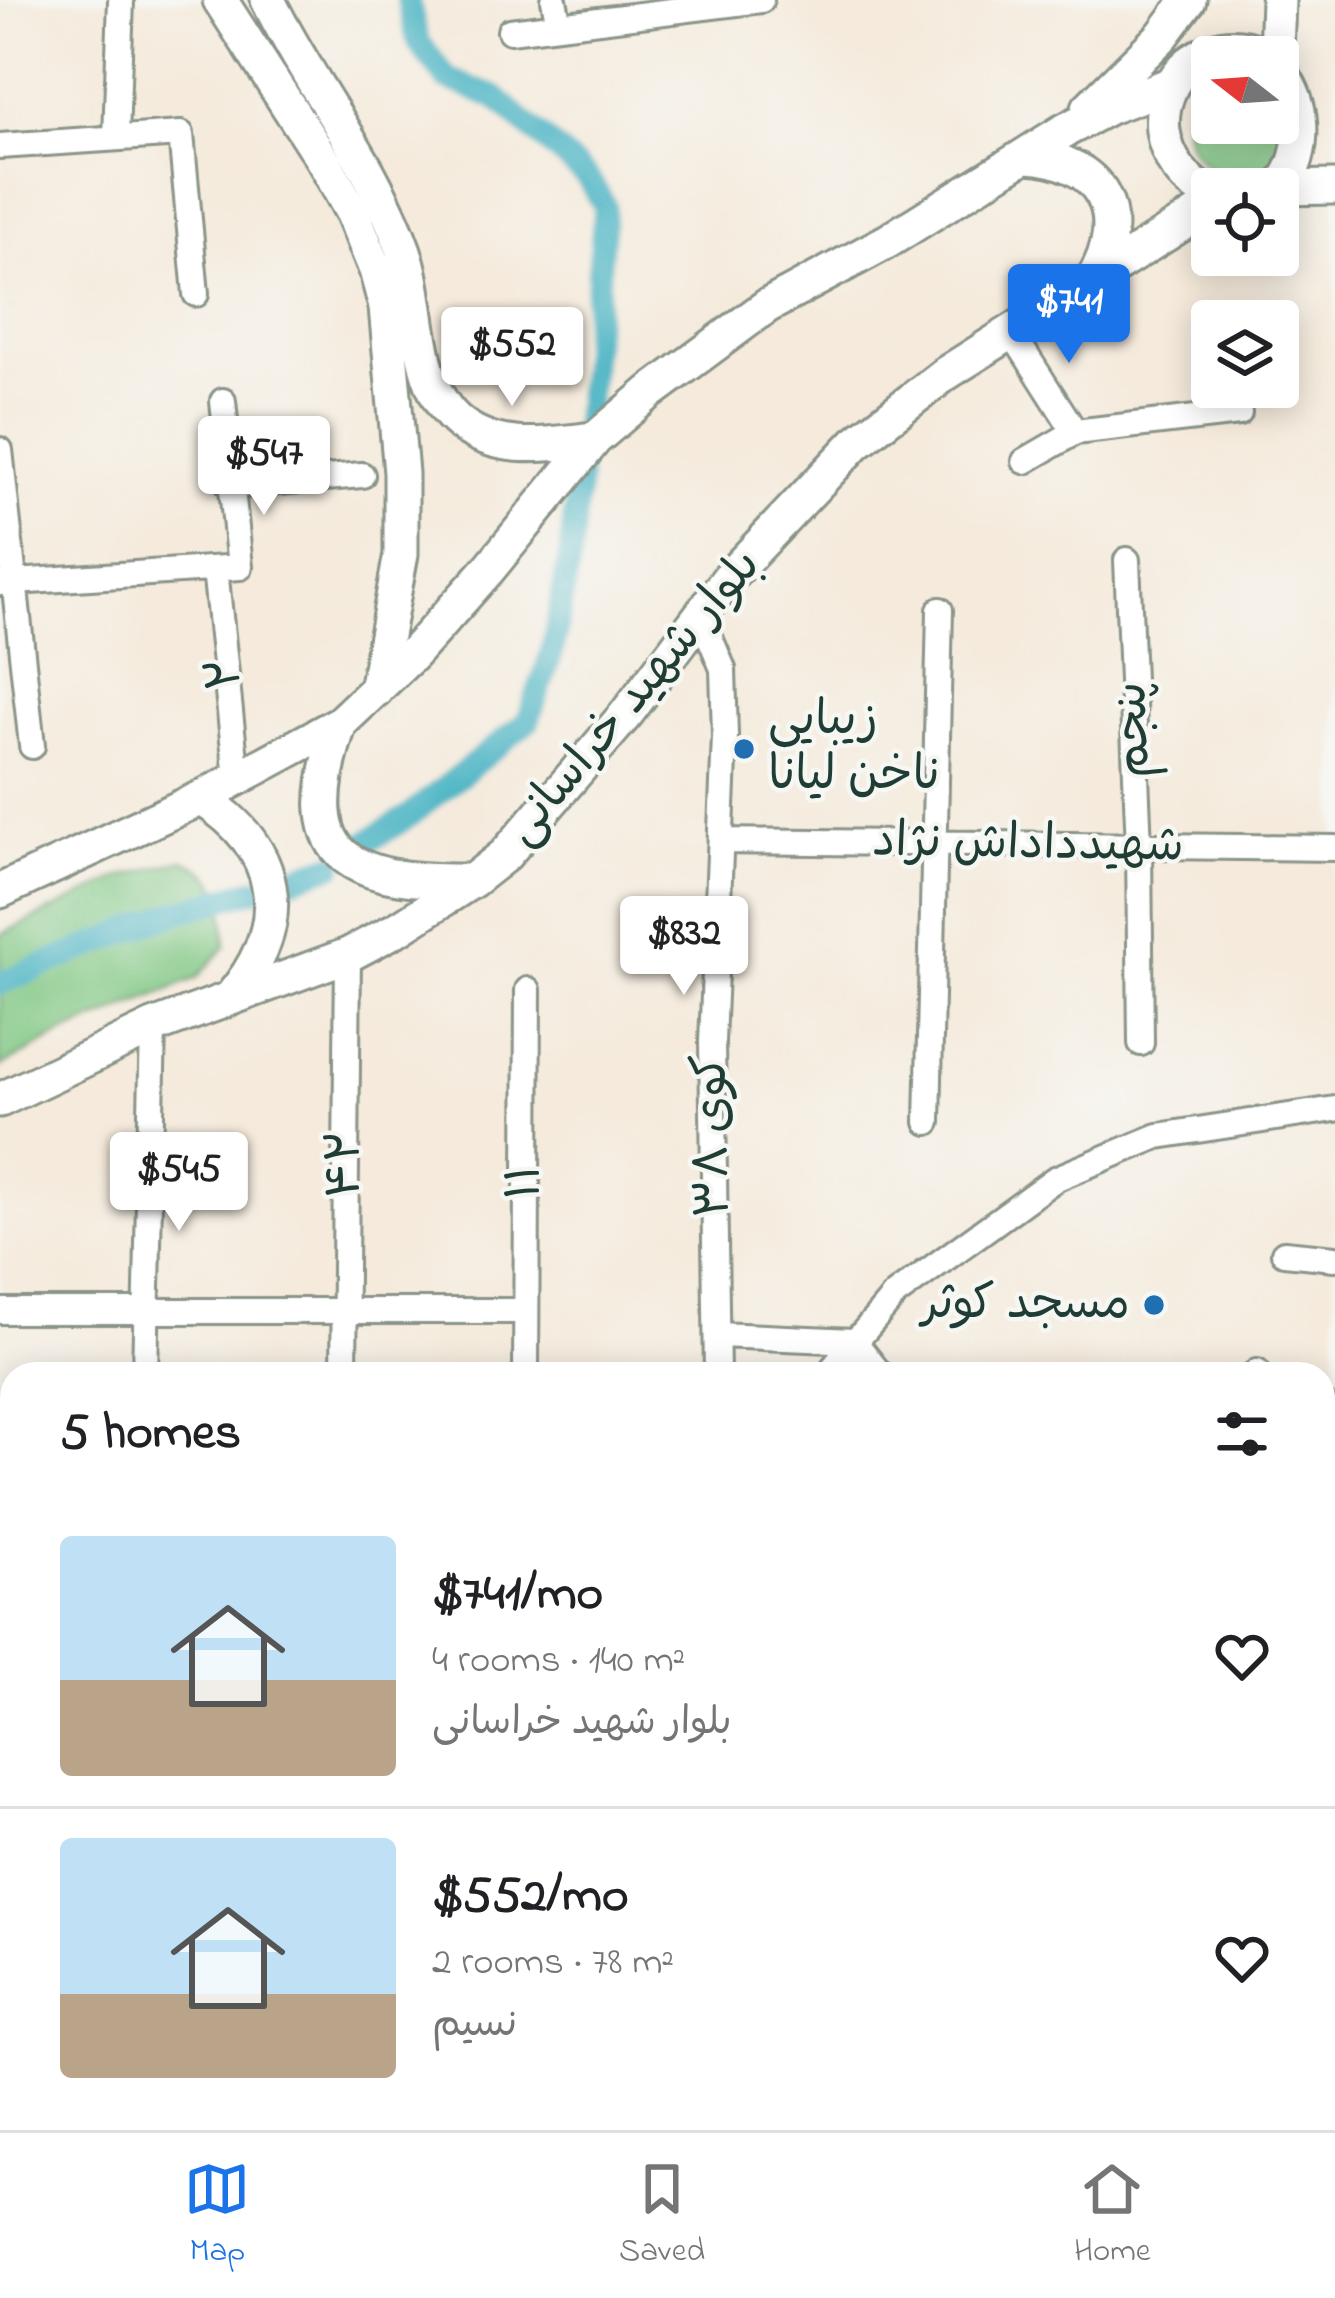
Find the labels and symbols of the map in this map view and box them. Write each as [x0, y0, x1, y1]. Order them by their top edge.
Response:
north arrow [1191, 36, 1299, 144]
pin: $741 [998, 264, 1140, 366]
pin: $552 [441, 307, 583, 409]
pin: $547 [193, 416, 335, 518]
street label: بلوار شهید خراسانی [489, 534, 779, 862]
street label: ۲ [189, 653, 263, 693]
street label: پنجم [1097, 681, 1171, 779]
place label: زیبایی ناخن لیانا [768, 686, 940, 811]
marker: زیبایی ناخن لیانا [731, 736, 757, 762]
street label: شهیدداداش نژاد [872, 807, 1184, 883]
pin: $832 [613, 896, 755, 998]
street label: کوی ۳۸ [678, 1054, 750, 1218]
street label: ۴۲ [311, 1130, 381, 1198]
pin: $545 [108, 1132, 250, 1234]
street label: ۱۱ [491, 1165, 561, 1199]
place label: مسجد کوثر [918, 1270, 1130, 1340]
marker: مسجد کوثر [1141, 1292, 1167, 1318]

